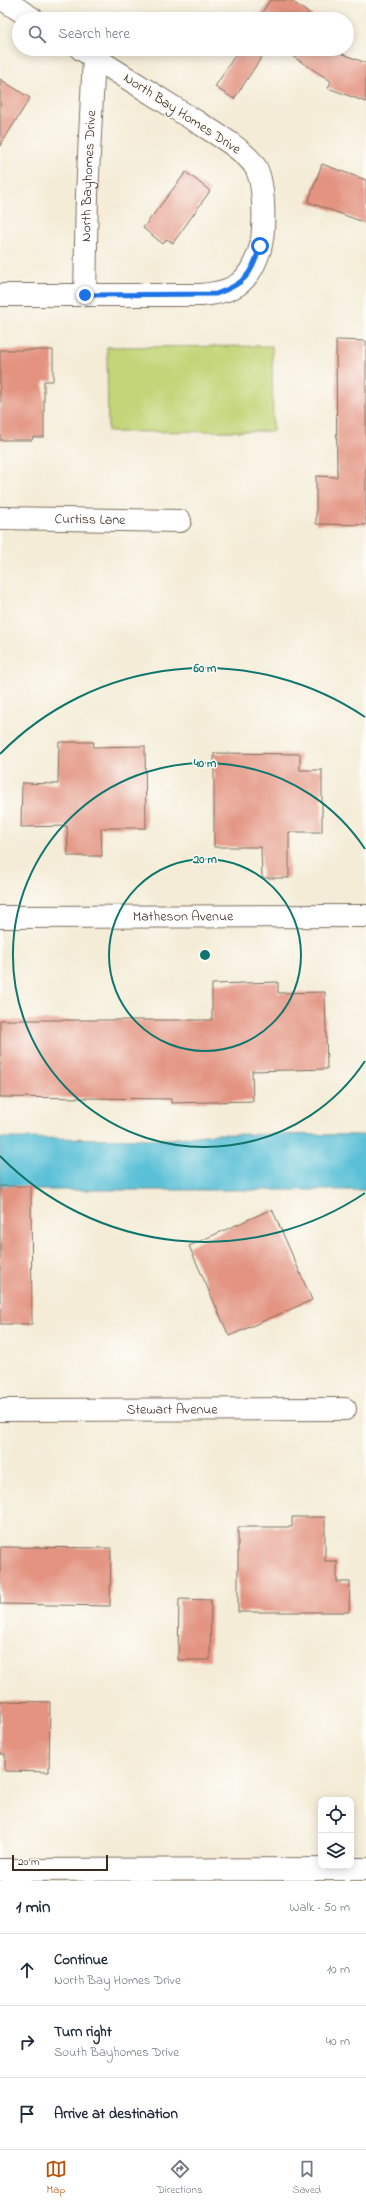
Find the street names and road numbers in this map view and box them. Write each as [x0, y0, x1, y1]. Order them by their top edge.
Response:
street label: North Bay Homes Drive [118, 68, 246, 161]
street label: North Bayhomes Drive [76, 109, 102, 242]
street label: Curtiss Lane [54, 508, 126, 531]
street label: Matheson Avenue [133, 906, 234, 927]
street label: Stewart Avenue [126, 1399, 218, 1420]

